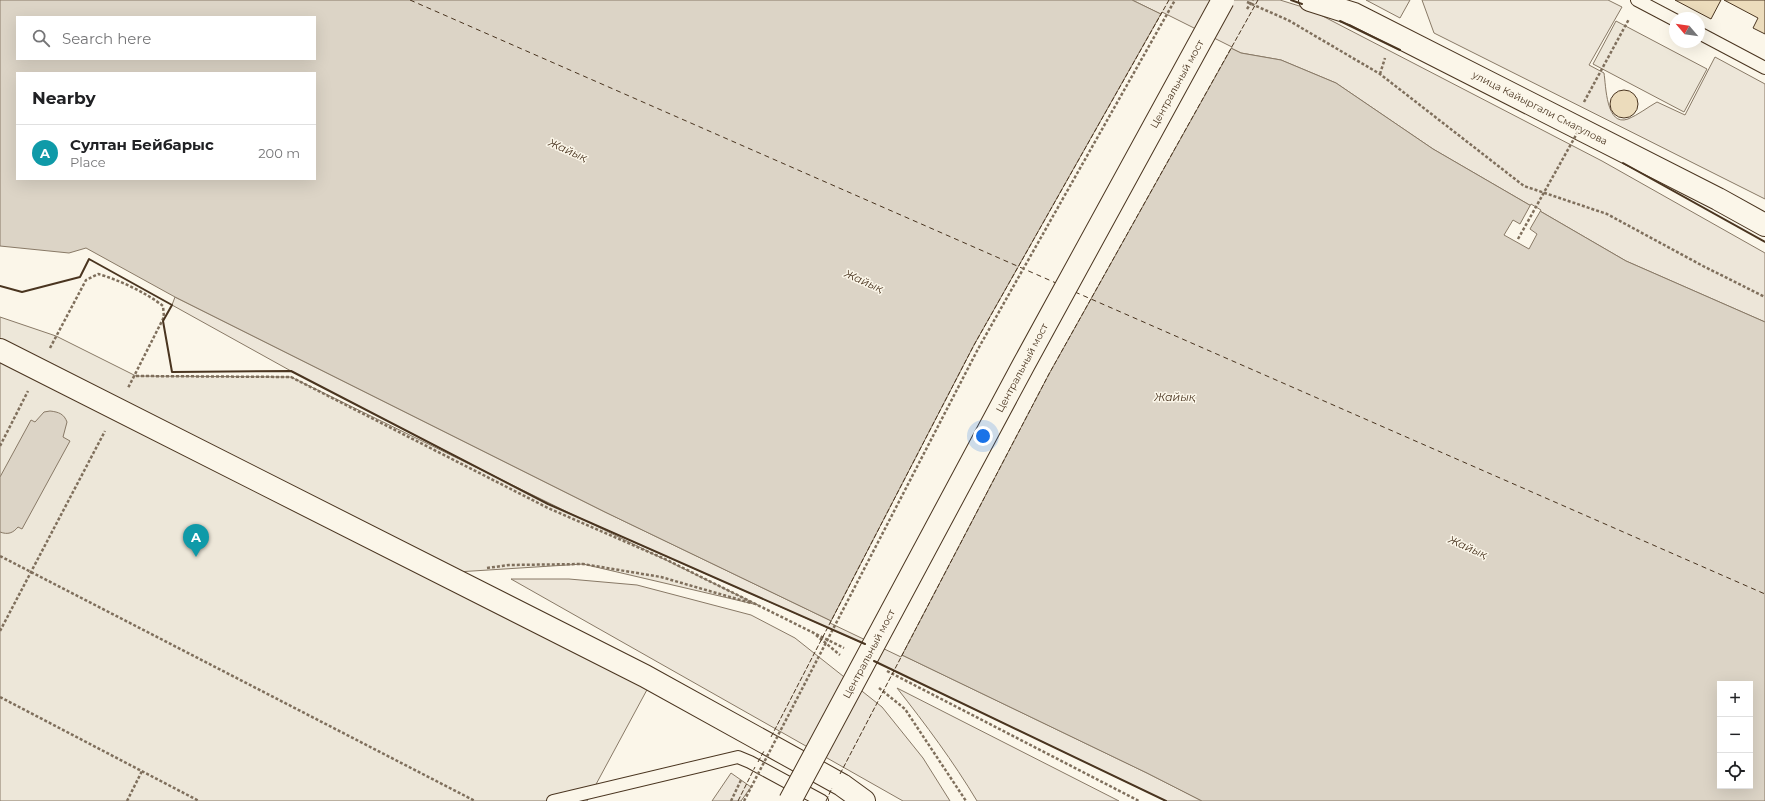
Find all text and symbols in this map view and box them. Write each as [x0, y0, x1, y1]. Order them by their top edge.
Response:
north arrow [1669, 12, 1705, 48]
search box [16, 16, 316, 60]
icon: search [30, 27, 52, 49]
text: Search here [62, 29, 151, 48]
street label: Центральный мост [1147, 37, 1207, 130]
street label: улица Кайыргали Смагулова [1469, 68, 1610, 148]
text: Nearby [32, 88, 96, 108]
text: Султан Бейбарыс [70, 135, 214, 154]
water label: Жайық [545, 135, 590, 165]
text: A [40, 145, 50, 161]
text: 200 m [258, 145, 300, 161]
text: Place [70, 154, 106, 170]
water label: Жайық [841, 266, 886, 296]
street label: Центральный мост [993, 321, 1051, 415]
water label: Жайық [1153, 390, 1196, 404]
your location [973, 426, 993, 446]
pin: A [183, 524, 209, 557]
water label: Жайық [1445, 532, 1490, 562]
street label: Центральный мост [840, 607, 898, 701]
map controls [1717, 681, 1753, 789]
button: + [1717, 681, 1753, 717]
button: − [1717, 717, 1753, 753]
button: locate [1717, 753, 1753, 789]

